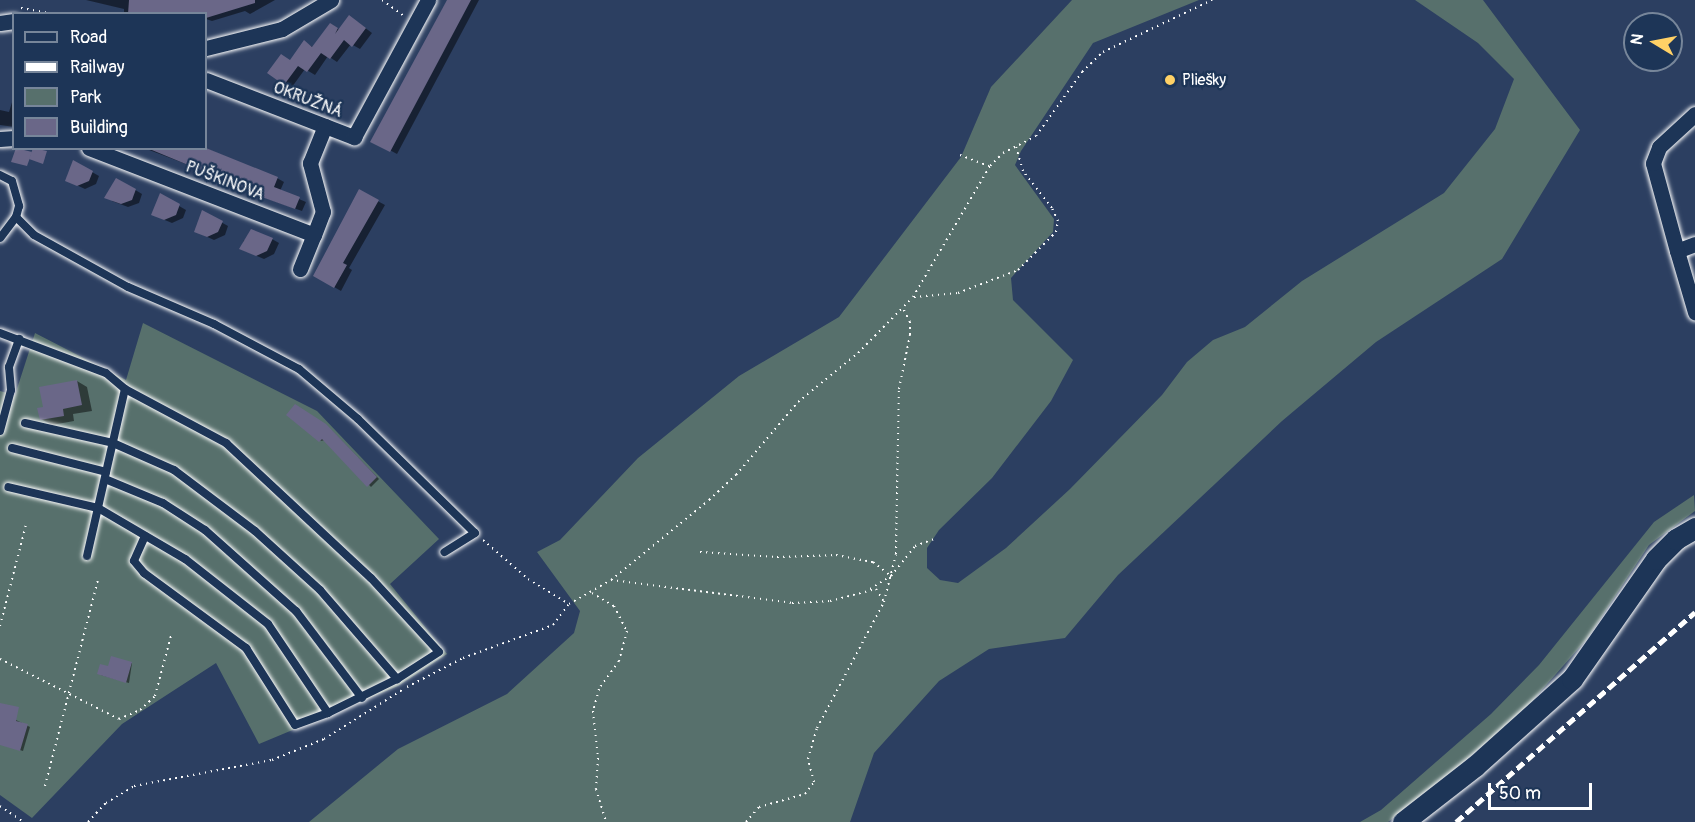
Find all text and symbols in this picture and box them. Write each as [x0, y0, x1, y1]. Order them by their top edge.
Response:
legend [12, 12, 207, 150]
north arrow [1623, 12, 1683, 72]
text: Road [70, 26, 107, 49]
text: N [1626, 32, 1648, 46]
text: Railway [70, 56, 125, 79]
place label: Pliešky [1182, 70, 1226, 90]
marker: Pliešky [1163, 73, 1177, 87]
street label: OKRUŽNÁ [271, 78, 345, 122]
text: Park [70, 86, 102, 109]
text: Building [70, 116, 128, 139]
street label: PUŠKINOVA [183, 157, 267, 205]
scale bar [1491, 771, 1594, 809]
text: 50 m [1499, 782, 1541, 805]

